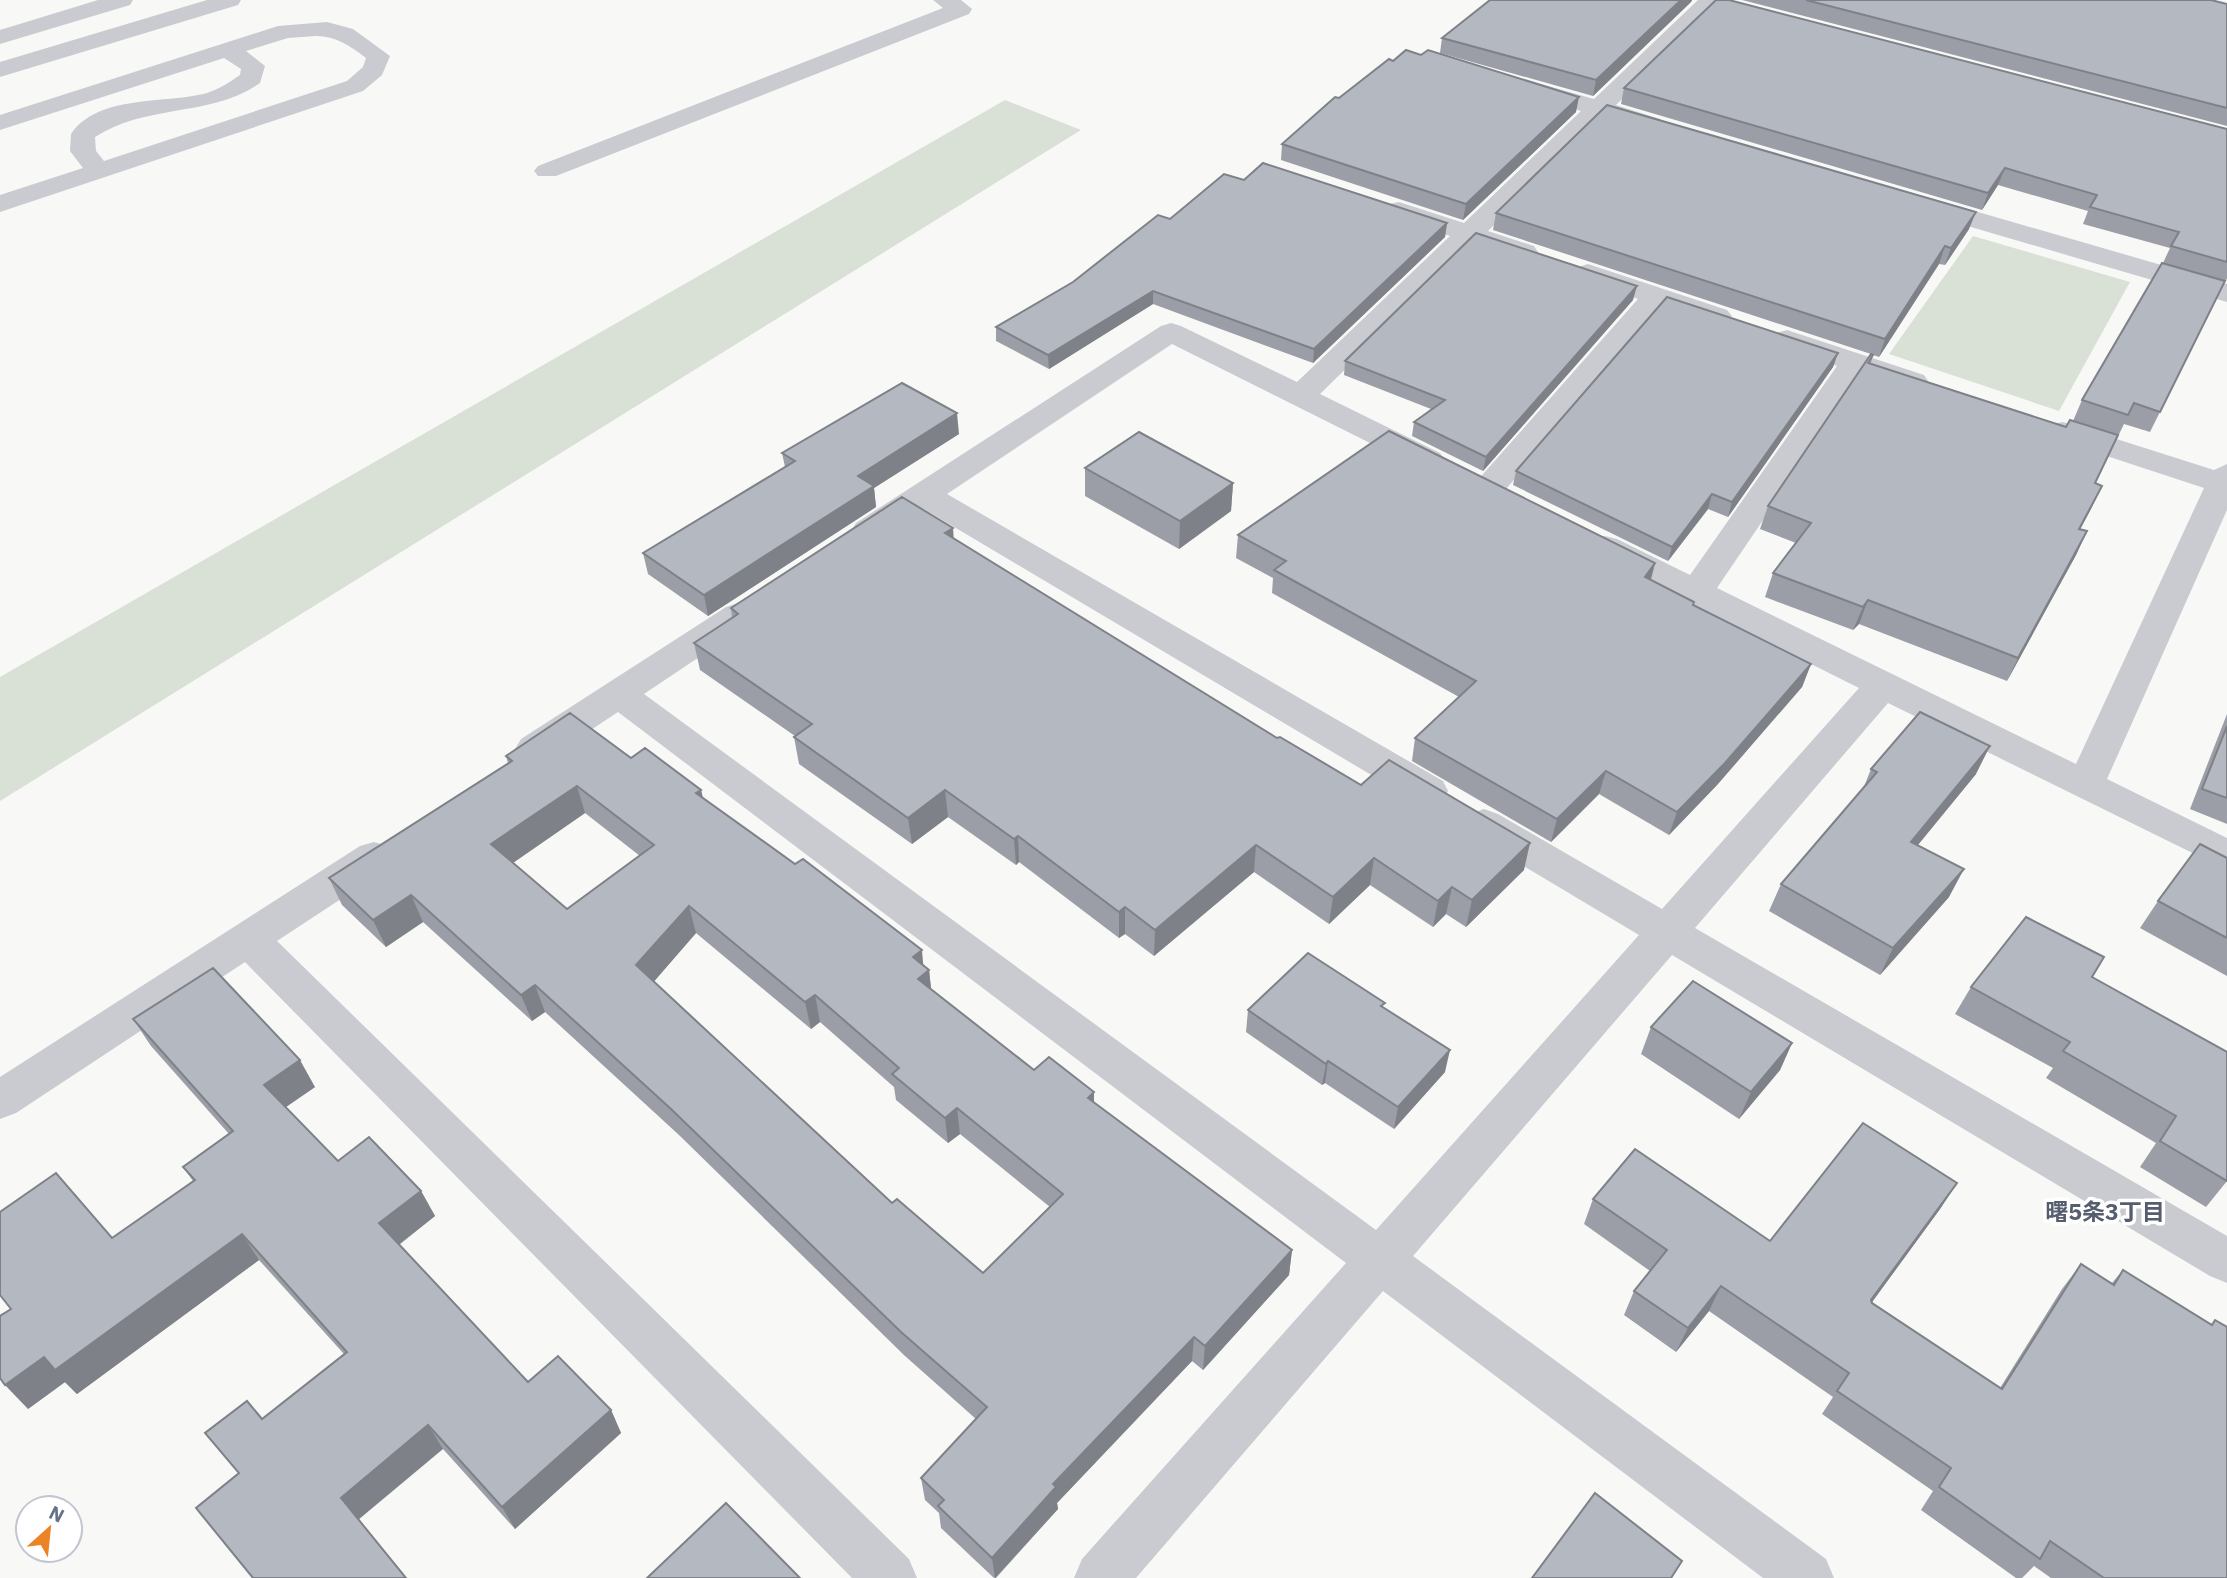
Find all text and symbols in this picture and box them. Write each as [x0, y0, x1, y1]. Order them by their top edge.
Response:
district label: 曙5条3丁目 [2045, 1196, 2165, 1226]
north arrow [14, 1494, 84, 1564]
text: N [45, 1500, 68, 1528]

